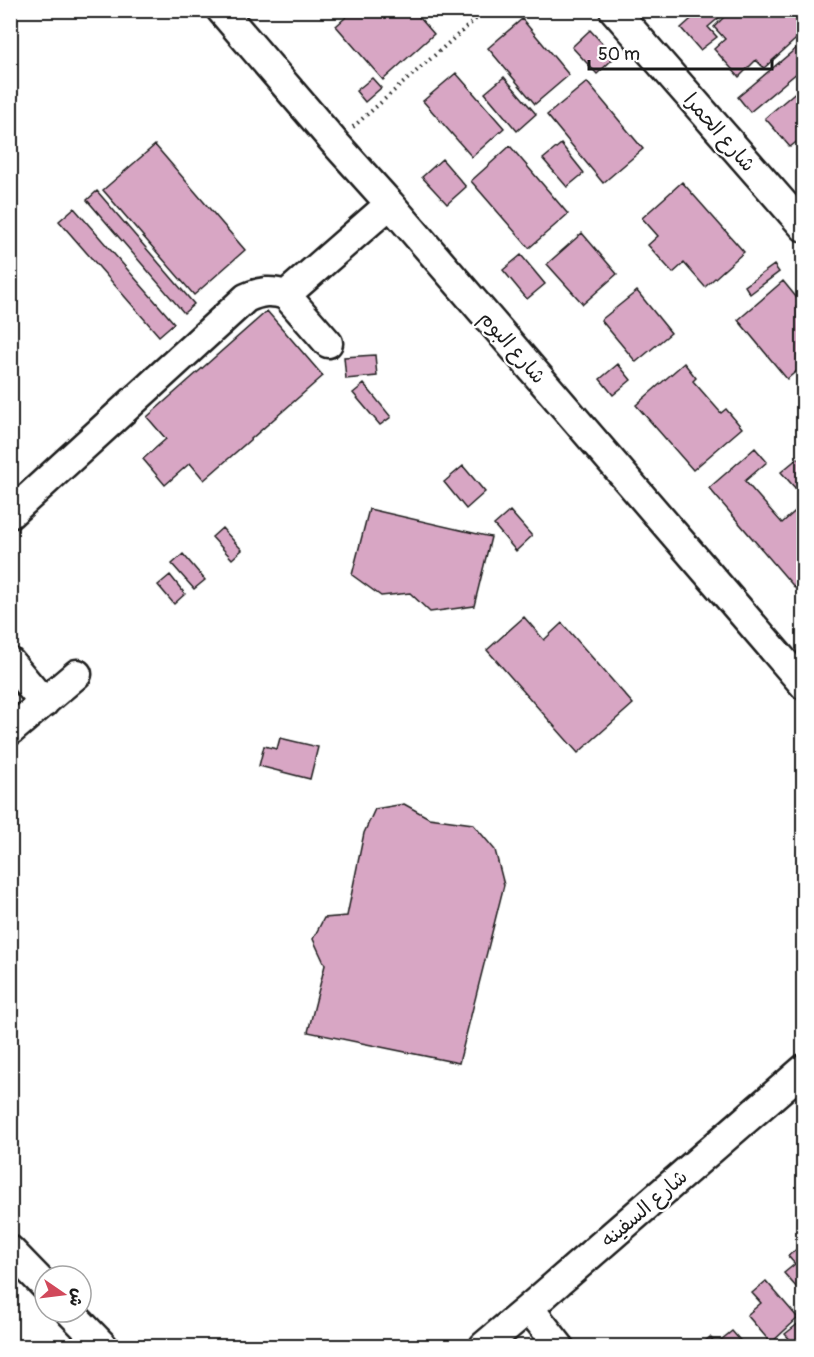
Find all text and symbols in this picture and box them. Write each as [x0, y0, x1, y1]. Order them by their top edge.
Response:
scale bar [589, 33, 772, 71]
text: 50 m [598, 43, 640, 66]
street label: شارع الحمرا [678, 88, 761, 178]
street label: شارع البوم [473, 306, 551, 390]
street label: شارع السفينه [596, 1164, 693, 1253]
north arrow [33, 1264, 93, 1324]
text: ش [65, 1286, 88, 1308]

